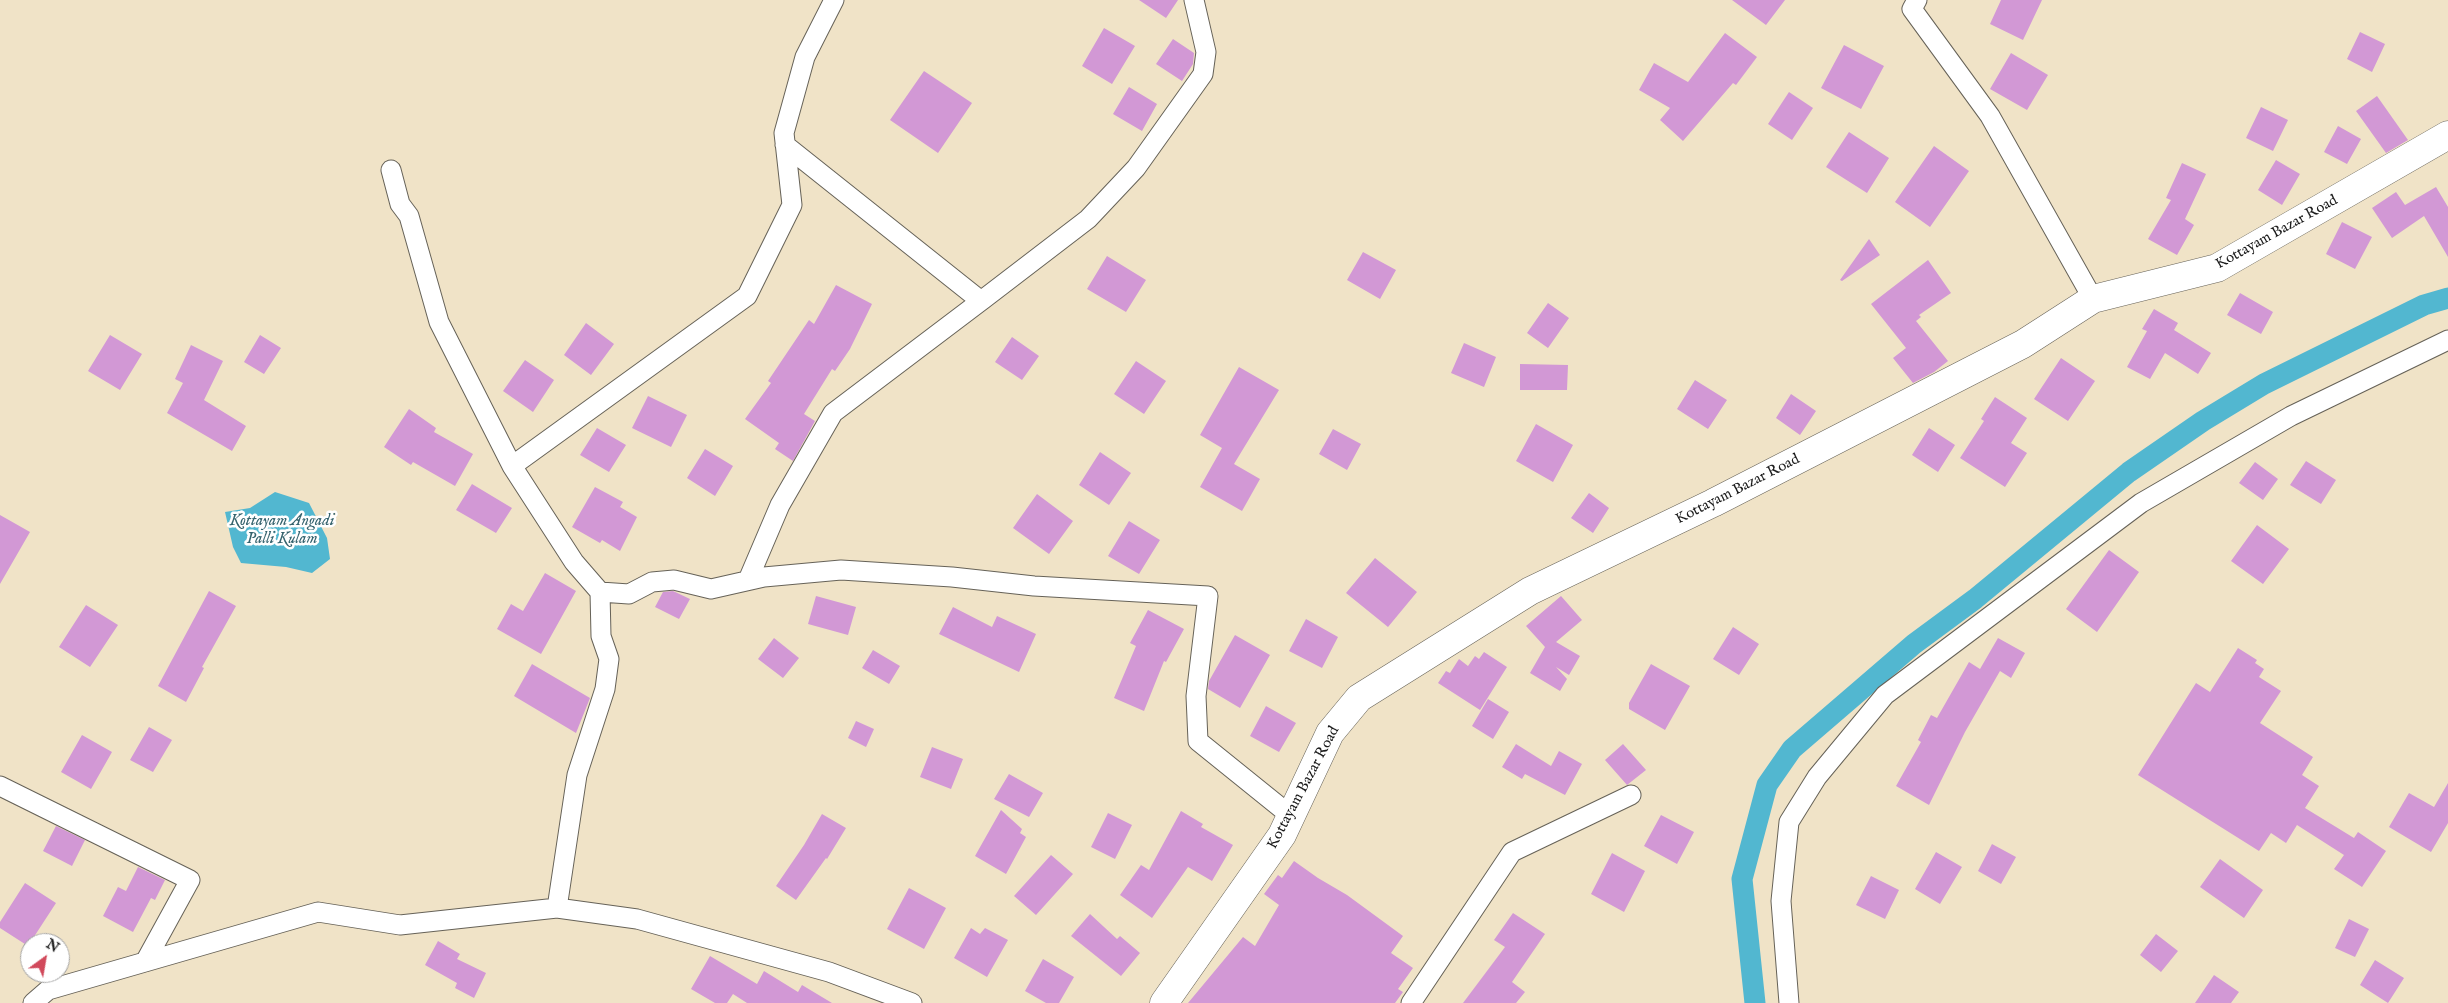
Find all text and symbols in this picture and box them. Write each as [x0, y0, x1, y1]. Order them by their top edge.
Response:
street label: Kottayam Bazar Road [2213, 192, 2341, 274]
street label: Kottayam Bazar Road [1673, 451, 1803, 529]
water label: Kottayam Angadi Palli Kulam [230, 512, 334, 550]
street label: Kottayam Bazar Road [1264, 723, 1344, 853]
north arrow [20, 933, 70, 983]
text: N [43, 935, 62, 957]

